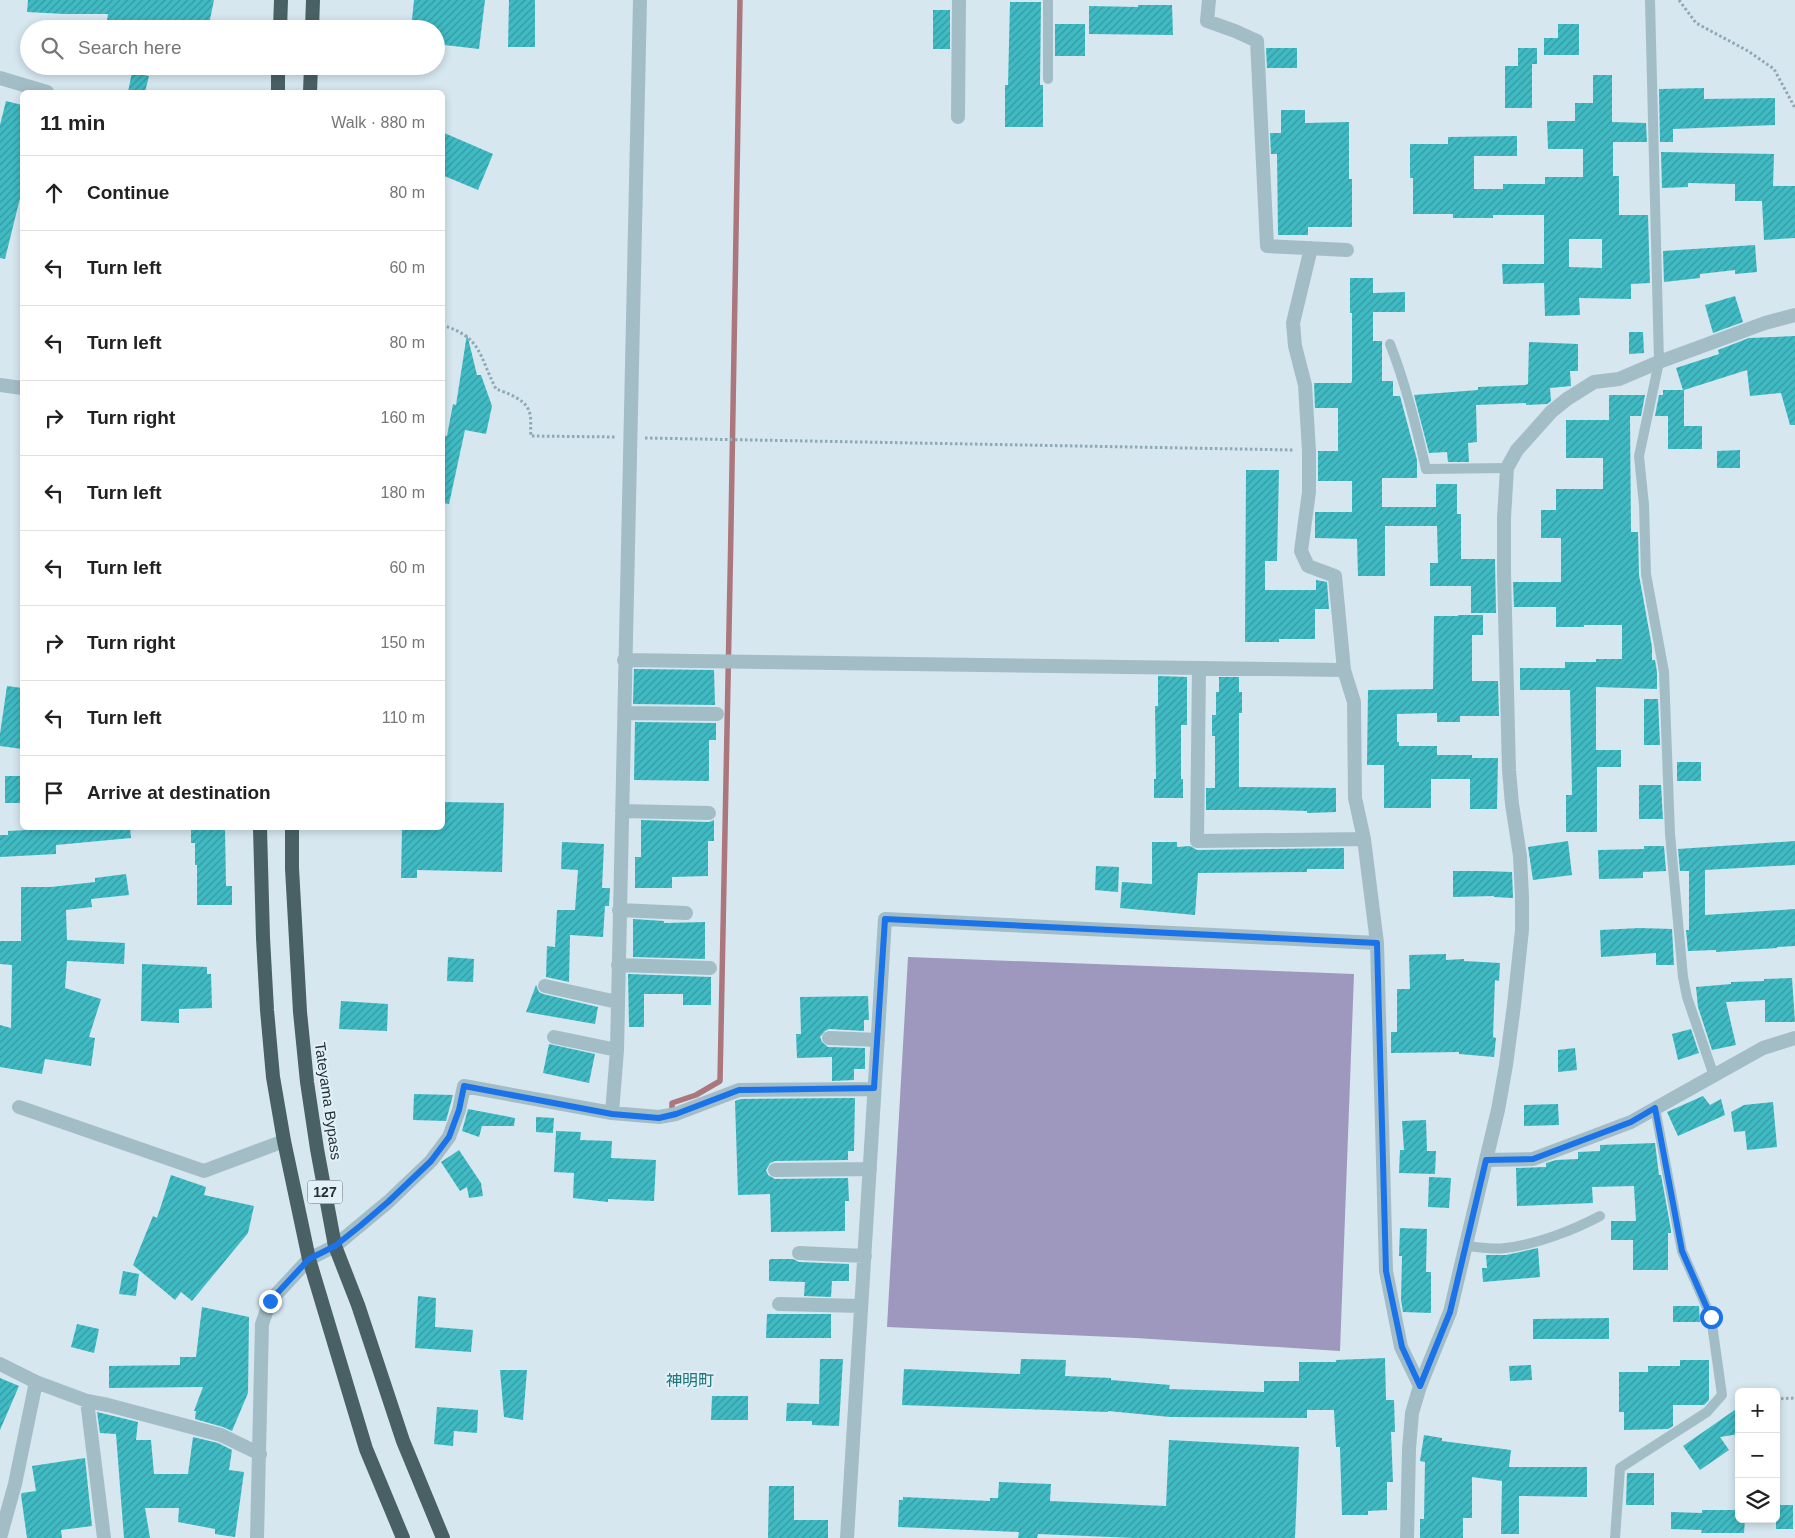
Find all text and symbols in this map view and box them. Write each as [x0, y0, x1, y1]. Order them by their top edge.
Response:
search box [20, 20, 445, 75]
icon: search [38, 34, 66, 62]
text: Search here [78, 37, 182, 58]
text: 11 min [40, 111, 105, 134]
text: Walk · 880 m [331, 114, 425, 131]
icon: ahead [40, 179, 68, 207]
text: Continue [87, 182, 169, 203]
text: 80 m [389, 184, 425, 201]
icon: left [40, 254, 68, 282]
text: Turn left [87, 257, 162, 278]
text: 60 m [389, 259, 425, 276]
icon: left [40, 329, 68, 357]
text: Turn left [87, 332, 162, 353]
text: 80 m [389, 334, 425, 351]
icon: right [40, 404, 68, 432]
text: Turn right [87, 407, 175, 428]
text: 160 m [381, 409, 425, 426]
icon: left [40, 479, 68, 507]
text: Turn left [87, 482, 162, 503]
text: 180 m [381, 484, 425, 501]
icon: left [40, 554, 68, 582]
text: Turn left [87, 557, 162, 578]
text: 60 m [389, 559, 425, 576]
icon: right [40, 629, 68, 657]
text: Turn right [87, 632, 175, 653]
text: 150 m [381, 634, 425, 651]
icon: left [40, 704, 68, 732]
text: Turn left [87, 707, 162, 728]
text: 110 m [382, 709, 425, 726]
icon: arrive [40, 779, 68, 807]
text: Arrive at destination [87, 782, 271, 803]
street label: Tateyama Bypass [312, 1041, 345, 1161]
road number: 127 [308, 1180, 342, 1204]
route end [259, 1290, 282, 1313]
route start [1700, 1306, 1723, 1329]
district label: 神明町 [666, 1372, 714, 1389]
map controls [1735, 1388, 1780, 1523]
button: + [1735, 1388, 1780, 1433]
button: − [1735, 1433, 1780, 1478]
button: layers [1735, 1478, 1780, 1523]

